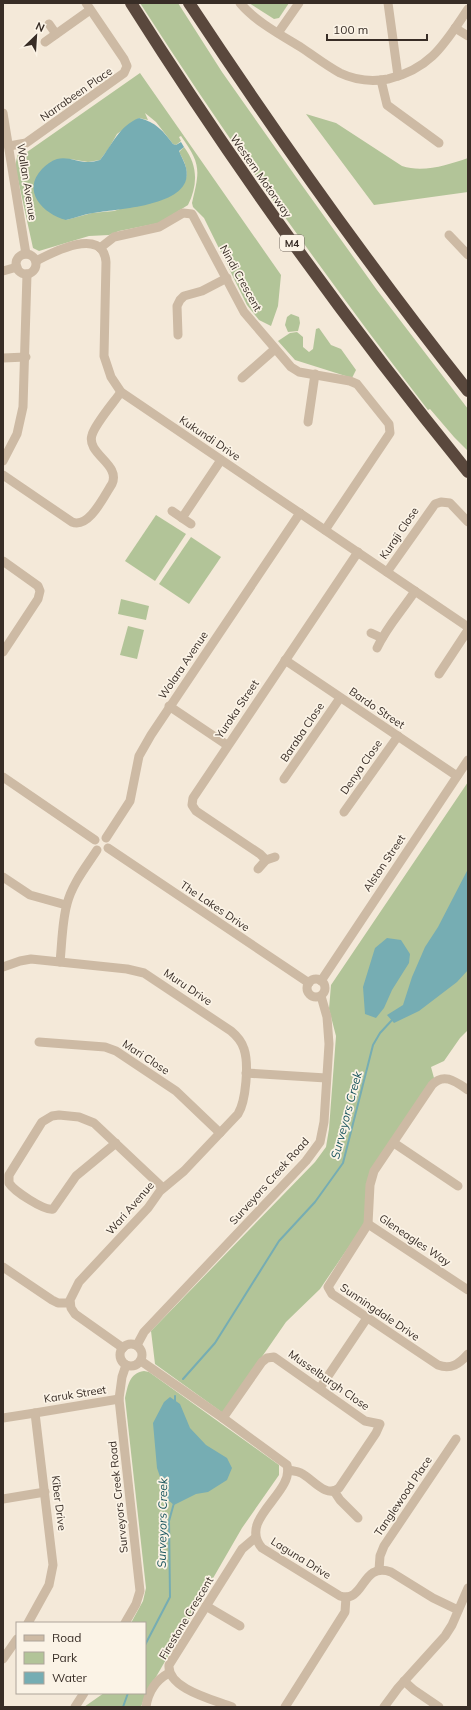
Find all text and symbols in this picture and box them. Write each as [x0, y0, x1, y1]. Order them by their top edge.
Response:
north arrow [16, 16, 56, 56]
scale bar [327, 16, 427, 42]
text: N [34, 19, 47, 35]
text: 100 m [333, 22, 368, 37]
street label: Narrabeen Place [37, 64, 115, 124]
street label: Western Motorway [227, 132, 295, 220]
street label: Wallan Avenue [14, 143, 40, 221]
road number: M4 [280, 235, 304, 251]
street label: Nindi Crescent [217, 242, 265, 314]
street label: Kukundi Drive [177, 413, 243, 463]
street label: Kuraji Close [376, 504, 422, 562]
street label: Wolara Avenue [155, 628, 211, 702]
street label: Yuroka Street [212, 677, 262, 742]
street label: Bardo Street [346, 684, 408, 732]
street label: Baraba Close [277, 700, 327, 764]
street label: Denya Close [337, 737, 385, 797]
street label: Alston Street [360, 832, 408, 894]
street label: The Lakes Drive [178, 878, 252, 934]
street label: Muru Drive [161, 966, 215, 1008]
street label: Mari Close [120, 1037, 172, 1077]
water label: Surveyors Creek [327, 1069, 365, 1160]
street label: Surveyors Creek Road [226, 1135, 312, 1227]
street label: Wari Avenue [103, 1178, 157, 1237]
street label: Gleneagles Way [377, 1211, 454, 1269]
street label: Sunningdale Drive [338, 1280, 422, 1344]
street label: Musselburgh Close [286, 1347, 372, 1413]
street label: Karuk Street [43, 1382, 107, 1406]
street label: Surveyors Creek Road [105, 1440, 131, 1554]
street label: Tanglewood Place [371, 1453, 435, 1539]
street label: Kiber Drive [49, 1475, 69, 1531]
water label: Surveyors Creek [154, 1477, 170, 1568]
street label: Laguna Drive [268, 1534, 334, 1582]
street label: Firestone Crescent [156, 1574, 216, 1662]
legend [16, 1622, 146, 1694]
text: Road [52, 1630, 81, 1645]
text: Park [52, 1650, 78, 1665]
text: Water [52, 1670, 88, 1685]

